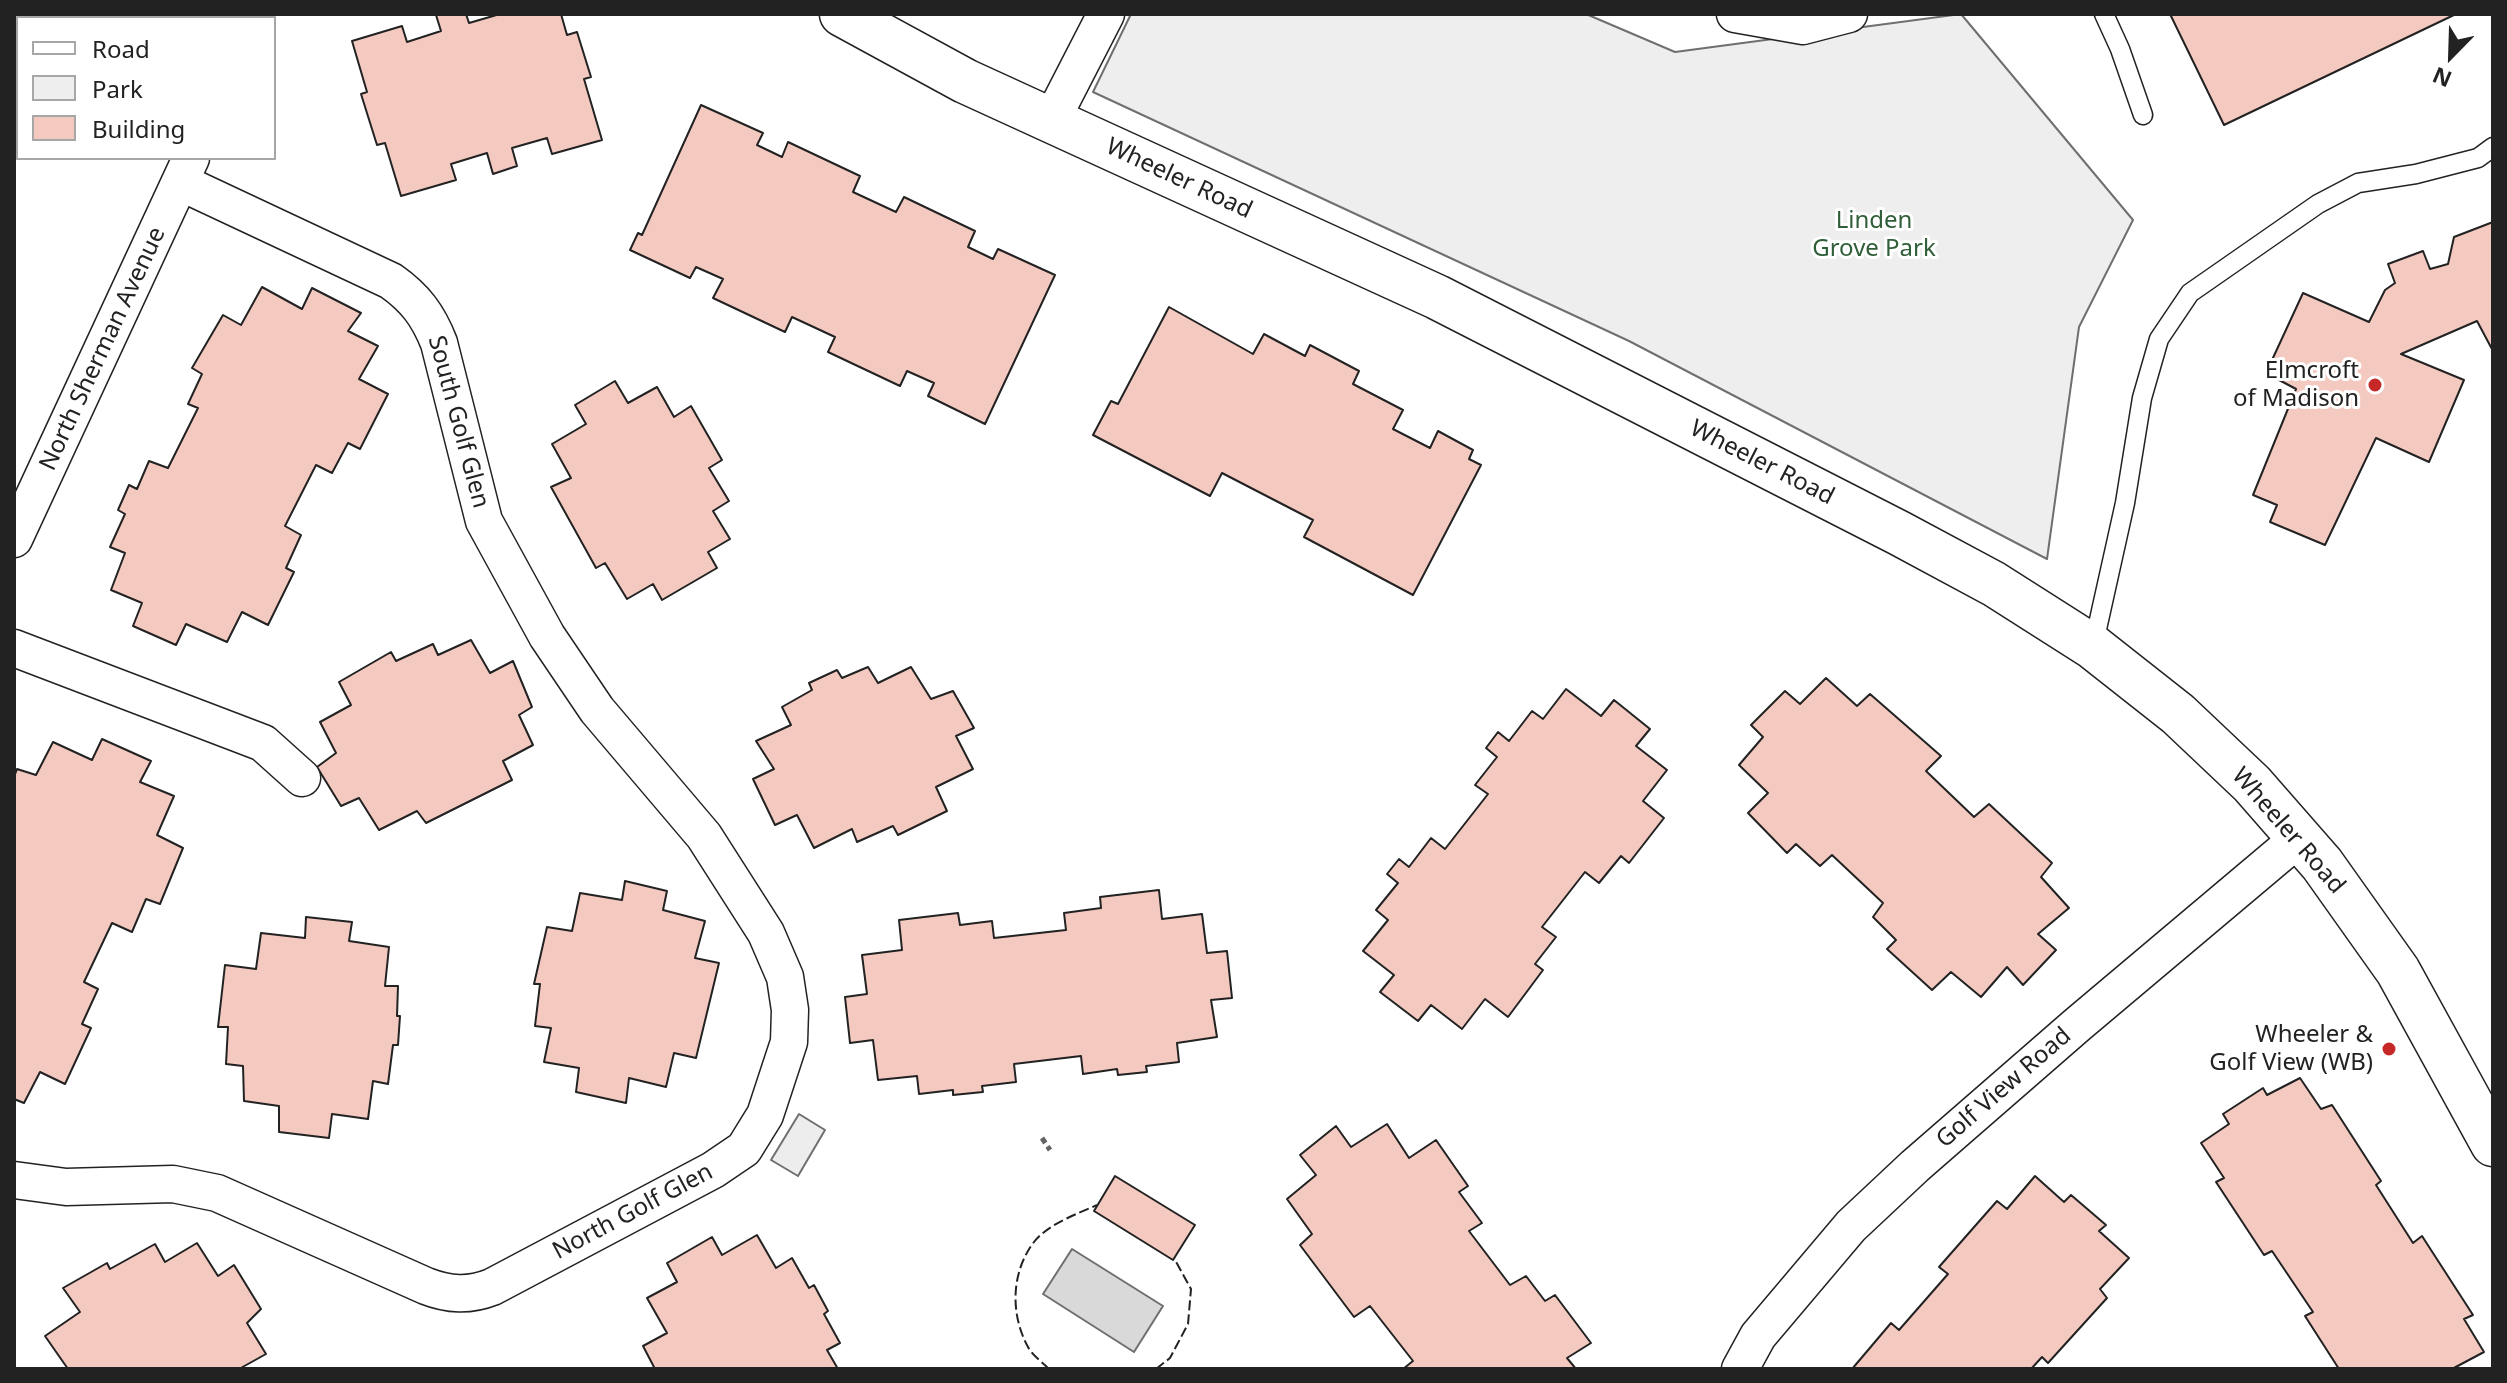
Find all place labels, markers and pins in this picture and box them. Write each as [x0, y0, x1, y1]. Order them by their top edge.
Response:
place label: Elmcroft of Madison [2233, 357, 2359, 413]
marker: Elmcroft of Madison [2366, 376, 2384, 394]
place label: Wheeler & Golf View (WB) [2209, 1021, 2373, 1077]
marker: Wheeler & Golf View (WB) [2380, 1040, 2398, 1058]

